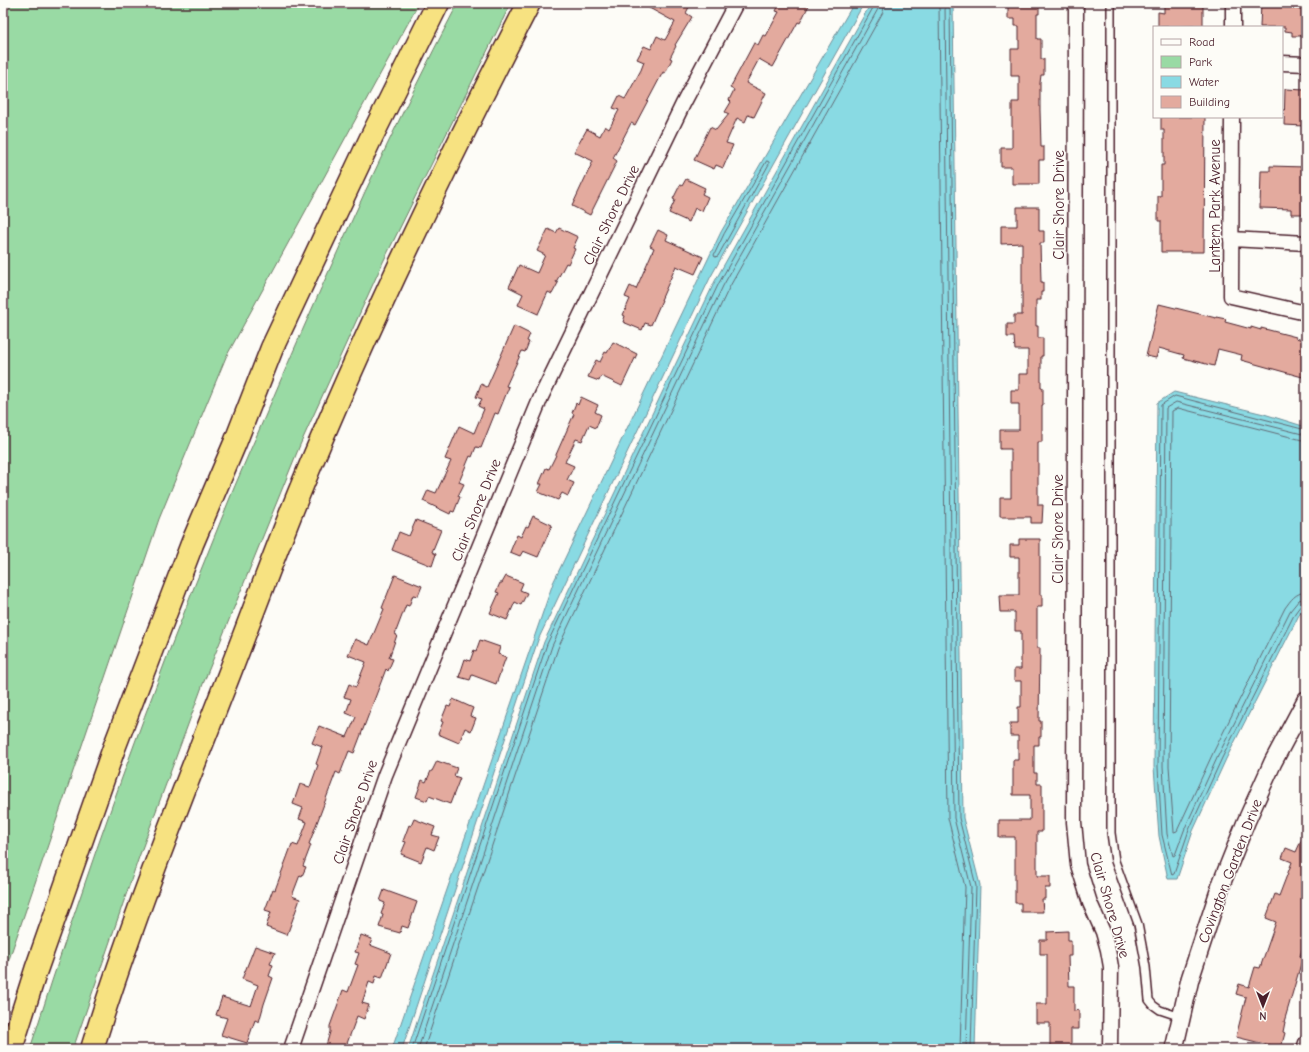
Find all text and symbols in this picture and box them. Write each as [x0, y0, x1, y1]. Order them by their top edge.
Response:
legend [1153, 26, 1283, 118]
text: Road [1189, 35, 1215, 49]
text: Park [1189, 55, 1212, 69]
text: Water [1189, 75, 1219, 89]
text: Building [1189, 95, 1230, 109]
street label: Lantern Park Avenue [1206, 139, 1224, 273]
street label: Clair Shore Drive [1050, 150, 1068, 260]
street label: Clair Shore Drive [579, 161, 643, 268]
street label: Clair Shore Drive [447, 455, 505, 564]
street label: Clair Shore Drive [1049, 474, 1067, 584]
street label: Clair Shore Drive [329, 757, 381, 867]
street label: Covington Garden Drive [1194, 796, 1266, 946]
street label: Clair Shore Drive [1086, 850, 1134, 960]
north arrow [1243, 986, 1283, 1026]
text: N [1259, 1009, 1267, 1022]

